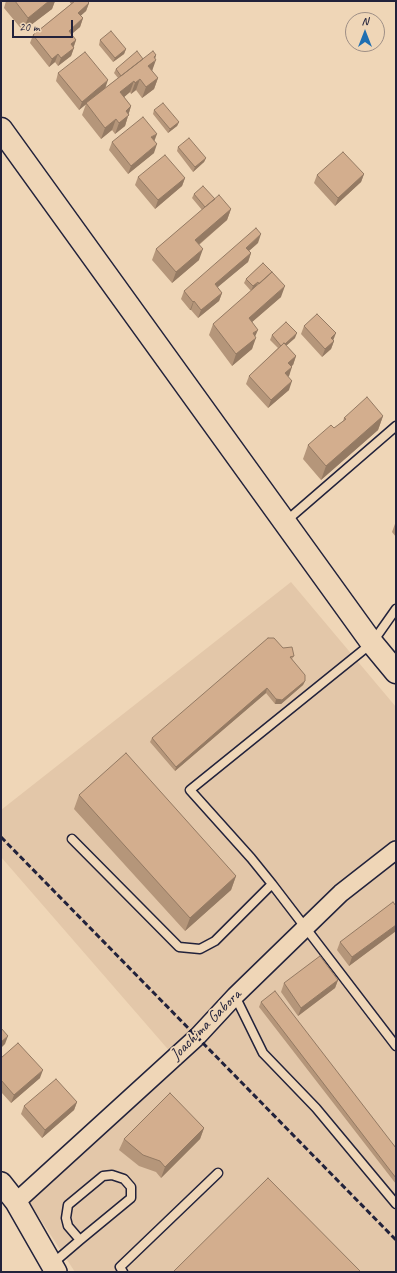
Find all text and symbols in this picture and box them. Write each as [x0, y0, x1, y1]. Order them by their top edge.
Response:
scale bar [14, 12, 75, 38]
north arrow [345, 12, 385, 52]
text: N [362, 14, 368, 28]
text: 20 m [19, 19, 39, 35]
street label: Joachima Gabora [167, 986, 245, 1064]

